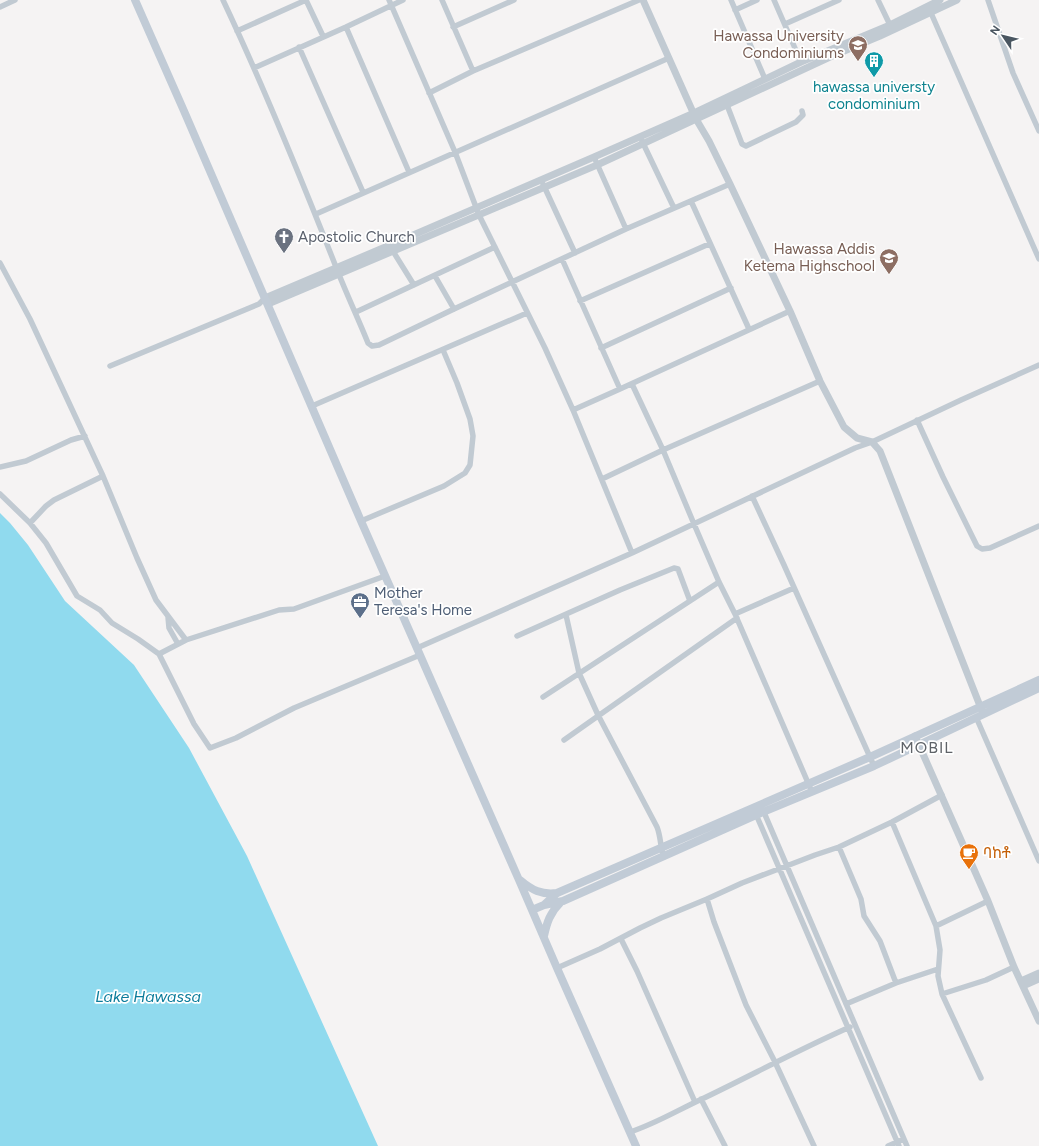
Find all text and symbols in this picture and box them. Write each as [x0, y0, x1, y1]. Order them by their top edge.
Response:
north arrow [983, 16, 1023, 56]
text: N [987, 23, 1003, 38]
place label: Hawassa University Condominiums [713, 27, 844, 62]
school or university icon: Hawassa University Condominiums [847, 34, 869, 62]
building icon: hawassa universty condominium [863, 50, 885, 78]
place label: hawassa universty condominium [813, 78, 935, 113]
church icon: Apostolic Church [273, 226, 295, 254]
place label: Apostolic Church [298, 228, 415, 246]
place label: Hawassa Addis Ketema Highschool [744, 240, 875, 275]
school or university icon: Hawassa Addis Ketema Highschool [878, 247, 900, 275]
place label: Mother Teresa's Home [374, 584, 472, 619]
office icon: Mother Teresa's Home [349, 591, 371, 619]
district label: MOBIL [900, 738, 954, 757]
cafe icon: ባከቶ [958, 842, 980, 870]
place label: ባከቶ [983, 844, 1011, 862]
water label: Lake Hawassa [95, 987, 201, 1006]

